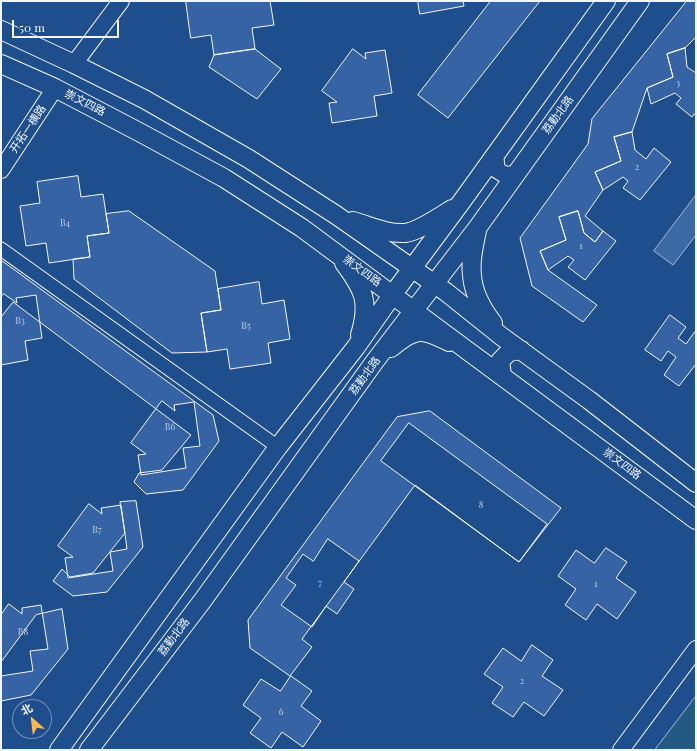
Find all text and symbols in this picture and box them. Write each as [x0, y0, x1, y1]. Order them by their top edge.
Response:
scale bar [14, 12, 121, 38]
text: 50 m [19, 19, 45, 35]
house number: 3 [676, 78, 680, 88]
street label: 崇文四路 [62, 87, 108, 119]
street label: 荔勤北路 [540, 93, 576, 137]
street label: 开拓一横路 [7, 103, 49, 155]
house number: 2 [635, 162, 639, 172]
house number: B4 [60, 218, 70, 228]
house number: 1 [579, 241, 583, 251]
street label: 崇文四路 [340, 253, 384, 289]
house number: B3 [15, 316, 25, 326]
house number: B5 [241, 321, 251, 331]
street label: 荔勤北路 [347, 354, 383, 398]
house number: B6 [165, 422, 175, 432]
street label: 崇文四路 [600, 445, 644, 483]
house number: 8 [479, 500, 483, 510]
house number: B7 [92, 525, 102, 535]
house number: 7 [318, 578, 322, 588]
house number: 1 [594, 579, 598, 589]
street label: 荔勤北路 [155, 615, 193, 659]
house number: B8 [18, 627, 28, 637]
house number: 2 [520, 676, 524, 686]
north arrow [12, 699, 52, 739]
text: 北 [18, 700, 35, 718]
house number: 6 [279, 707, 283, 717]

